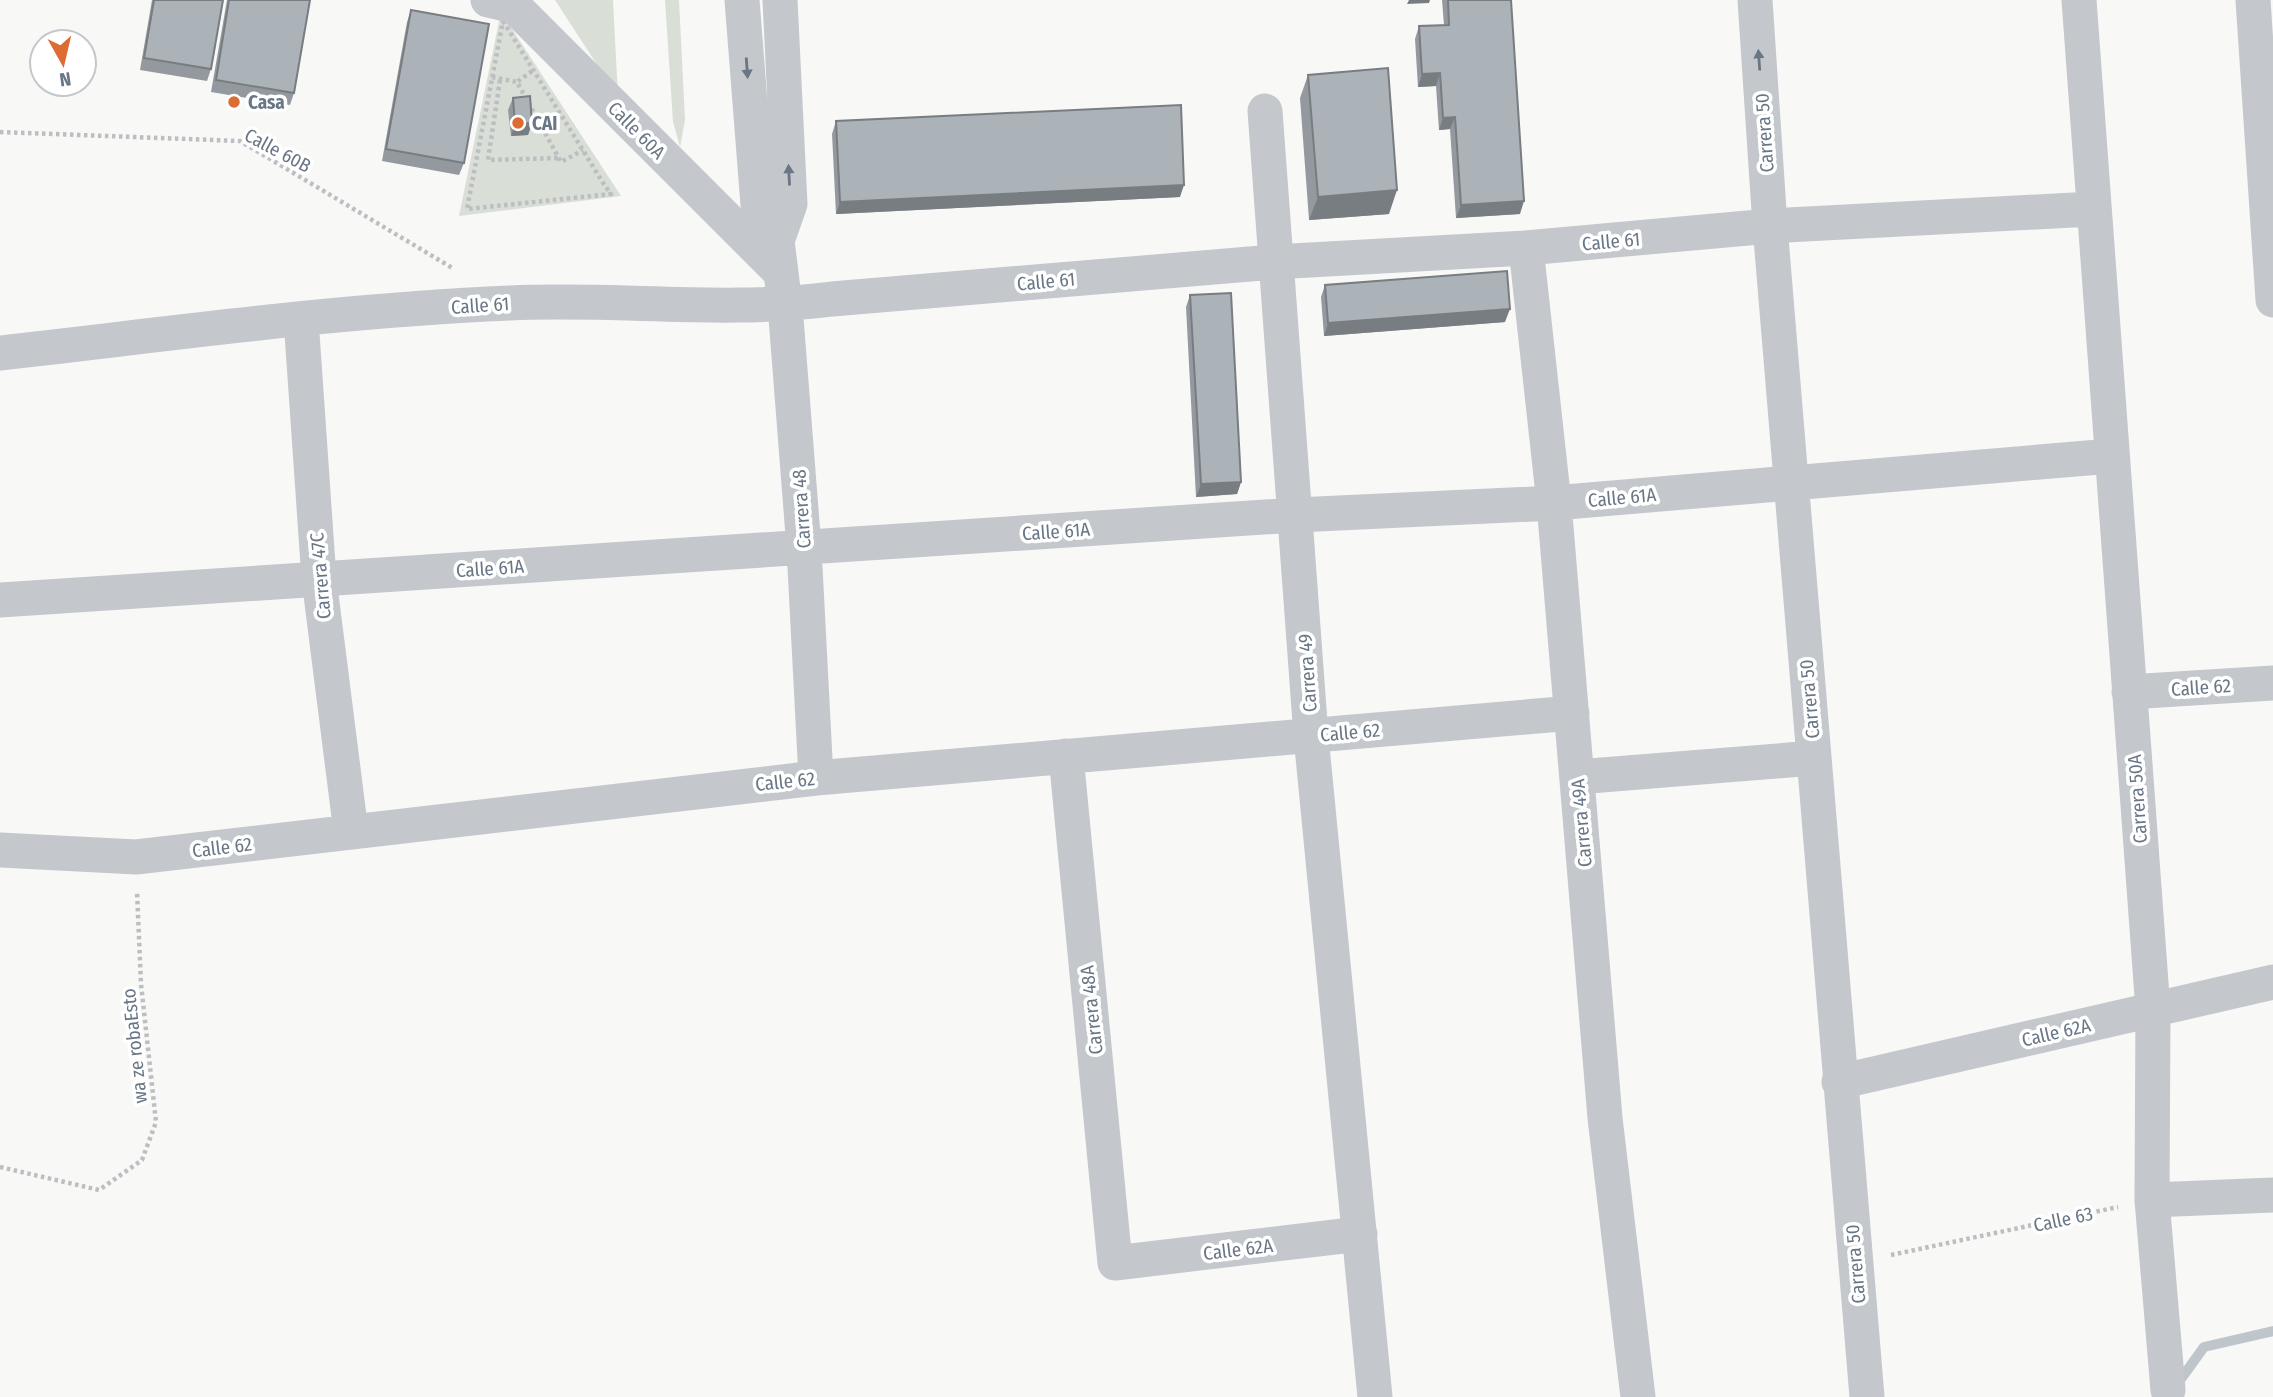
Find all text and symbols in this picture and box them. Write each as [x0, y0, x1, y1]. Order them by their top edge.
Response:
north arrow [28, 28, 98, 98]
one-way arrow [1753, 49, 1764, 71]
one-way arrow [742, 57, 753, 79]
text: N [58, 67, 73, 92]
place label: Casa [248, 91, 285, 114]
street label: Carrera 50 [1750, 93, 1779, 173]
marker: Casa [226, 94, 242, 110]
street label: Calle 60A [603, 97, 670, 164]
place label: CAI [532, 112, 557, 135]
marker: CAI [510, 115, 526, 131]
street label: Calle 60B [241, 123, 315, 178]
one-way arrow [783, 164, 794, 186]
street label: Calle 61 [1581, 227, 1641, 255]
street label: Calle 61 [1016, 267, 1076, 295]
street label: Calle 61 [450, 292, 510, 319]
street label: Carrera 48 [787, 469, 816, 549]
street label: Calle 61A [1587, 483, 1657, 512]
street label: Calle 61A [1021, 518, 1091, 545]
street label: Carrera 47C [305, 531, 336, 620]
street label: Calle 61A [455, 555, 525, 582]
street label: Carrera 49 [1293, 633, 1322, 713]
street label: Carrera 50 [1795, 658, 1824, 739]
street label: Calle 62 [2170, 674, 2232, 701]
street label: Calle 62 [1319, 718, 1381, 747]
street label: Carrera 50A [2123, 754, 2152, 844]
street label: Calle 62 [754, 767, 816, 796]
street label: Carrera 49A [1566, 778, 1597, 868]
street label: Calle 62 [191, 832, 253, 863]
street label: Carrera 48A [1075, 964, 1108, 1056]
street label: wa ze robaEsto [117, 987, 152, 1105]
street label: Calle 62A [2019, 1013, 2093, 1052]
street label: Calle 63 [2031, 1202, 2095, 1237]
street label: Carrera 50 [1841, 1223, 1870, 1304]
street label: Calle 62A [1202, 1234, 1274, 1265]

